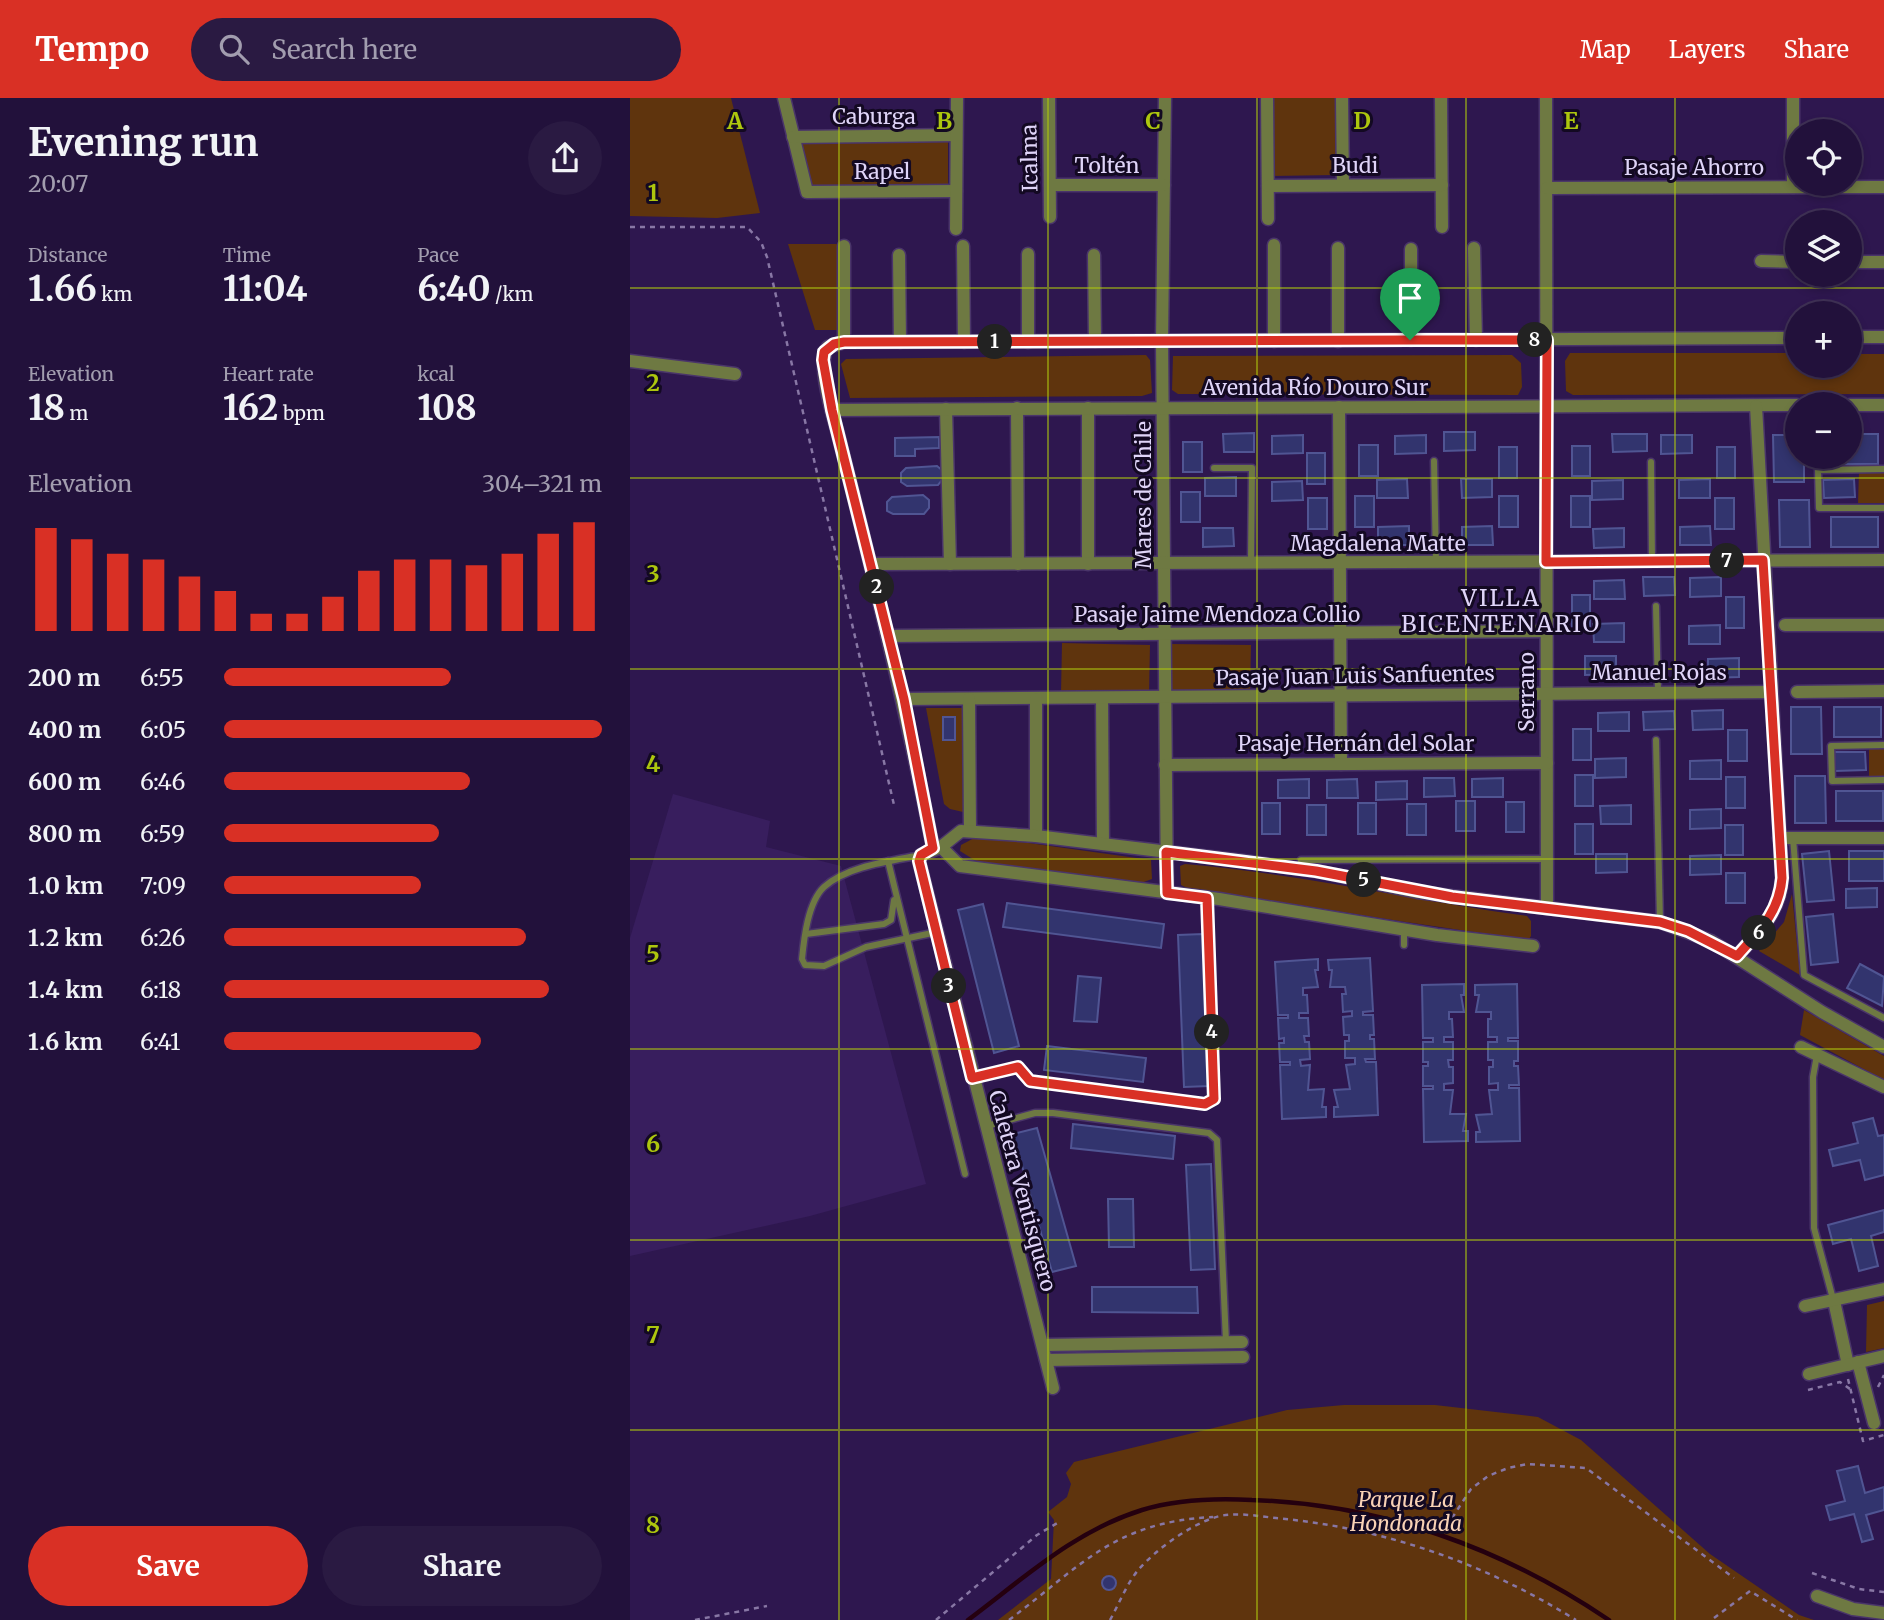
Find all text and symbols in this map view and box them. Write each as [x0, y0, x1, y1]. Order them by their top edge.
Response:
search box [191, 18, 681, 81]
text: Tempo [35, 29, 149, 70]
icon: search [215, 30, 253, 68]
text: Search here [271, 33, 417, 66]
text: Map [1580, 34, 1631, 65]
text: Layers [1669, 34, 1745, 65]
text: Share [1783, 34, 1849, 65]
street label: Caburga [832, 103, 916, 130]
text: A [726, 106, 744, 135]
text: B [936, 106, 952, 135]
text: C [1145, 106, 1161, 135]
text: D [1353, 106, 1371, 135]
text: E [1563, 106, 1579, 135]
text: Evening run [28, 119, 259, 166]
map controls [1785, 119, 1862, 469]
button: locate [1785, 119, 1862, 196]
button: share [528, 121, 602, 195]
street label: Icalma [1015, 124, 1044, 192]
street label: Toltén [1075, 152, 1139, 179]
street label: Budi [1332, 152, 1379, 179]
street label: Pasaje Ahorro [1624, 154, 1764, 181]
street label: Rapel [854, 158, 911, 185]
text: 20:07 [28, 169, 88, 198]
text: 1 [648, 178, 659, 207]
button: layers [1785, 210, 1862, 287]
text: Distance [28, 243, 107, 267]
text: Time [223, 243, 271, 267]
text: Pace [417, 243, 459, 267]
text: 1.66 [28, 267, 97, 311]
text: 11:04 [223, 267, 307, 311]
text: 6:40 [417, 267, 491, 311]
pin [1380, 268, 1440, 340]
icon: arrive [1391, 279, 1429, 317]
text: km [97, 282, 132, 306]
text: /km [491, 282, 533, 306]
button: + [1785, 301, 1862, 378]
pin: 8 [1518, 322, 1552, 358]
pin: 1 [978, 324, 1012, 360]
text: 8 [1529, 327, 1540, 351]
text: 1 [990, 329, 999, 353]
text: Elevation [28, 362, 114, 386]
text: Heart rate [223, 362, 314, 386]
text: kcal [417, 362, 455, 386]
text: 2 [646, 368, 660, 397]
street label: Avenida Río Douro Sur [1201, 374, 1428, 401]
text: 18 [28, 386, 65, 430]
text: 162 [223, 386, 278, 430]
text: 108 [417, 386, 477, 430]
button: − [1785, 392, 1862, 469]
text: m [65, 401, 88, 425]
text: bpm [278, 401, 325, 425]
street label: Mares de Chile [1130, 421, 1157, 569]
text: Elevation [28, 469, 132, 498]
text: 304–321 m [482, 469, 602, 498]
street label: Magdalena Matte [1290, 530, 1466, 557]
pin: 7 [1710, 544, 1744, 578]
text: 7 [1721, 548, 1732, 572]
text: 3 [646, 559, 660, 588]
pin: 2 [860, 570, 894, 604]
text: 2 [871, 574, 882, 598]
district label: VILLA BICENTENARIO [1401, 583, 1601, 638]
street label: Pasaje Jaime Mendoza Collio [1074, 601, 1360, 628]
street label: Serrano [1513, 652, 1540, 732]
street label: Manuel Rojas [1591, 659, 1727, 686]
street label: Pasaje Juan Luis Sanfuentes [1215, 660, 1495, 691]
text: 200 m [28, 663, 100, 692]
text: 6:55 [140, 663, 184, 692]
text: 400 m [28, 715, 102, 744]
text: 6:05 [140, 715, 186, 744]
street label: Pasaje Hernán del Solar [1238, 730, 1474, 757]
text: 4 [646, 749, 661, 778]
text: 600 m [28, 767, 101, 796]
text: 6:46 [140, 767, 186, 796]
text: 800 m [28, 819, 101, 848]
text: 6:59 [140, 819, 185, 848]
pin: 5 [1346, 862, 1382, 898]
text: 5 [1358, 867, 1369, 891]
text: 1.0 km [28, 871, 103, 900]
text: 7:09 [140, 871, 186, 900]
pin: 6 [1742, 916, 1776, 950]
text: 6 [1753, 920, 1764, 944]
text: 1.2 km [28, 923, 103, 952]
text: 6:26 [140, 923, 185, 952]
text: 5 [646, 939, 660, 968]
pin: 3 [932, 968, 966, 1004]
text: 3 [943, 973, 954, 997]
text: 1.4 km [28, 975, 103, 1004]
text: 6:18 [140, 975, 181, 1004]
pin: 4 [1194, 1014, 1230, 1049]
text: 4 [1205, 1019, 1218, 1043]
text: 1.6 km [28, 1027, 103, 1056]
text: 6:41 [140, 1027, 181, 1056]
street label: Caletera Ventisquero [983, 1087, 1062, 1294]
text: 6 [646, 1129, 660, 1158]
text: 7 [646, 1320, 660, 1349]
park label: Parque La Hondonada [1349, 1486, 1462, 1537]
text: 8 [646, 1510, 660, 1539]
button: Save [28, 1526, 308, 1606]
button: Share [322, 1526, 602, 1606]

